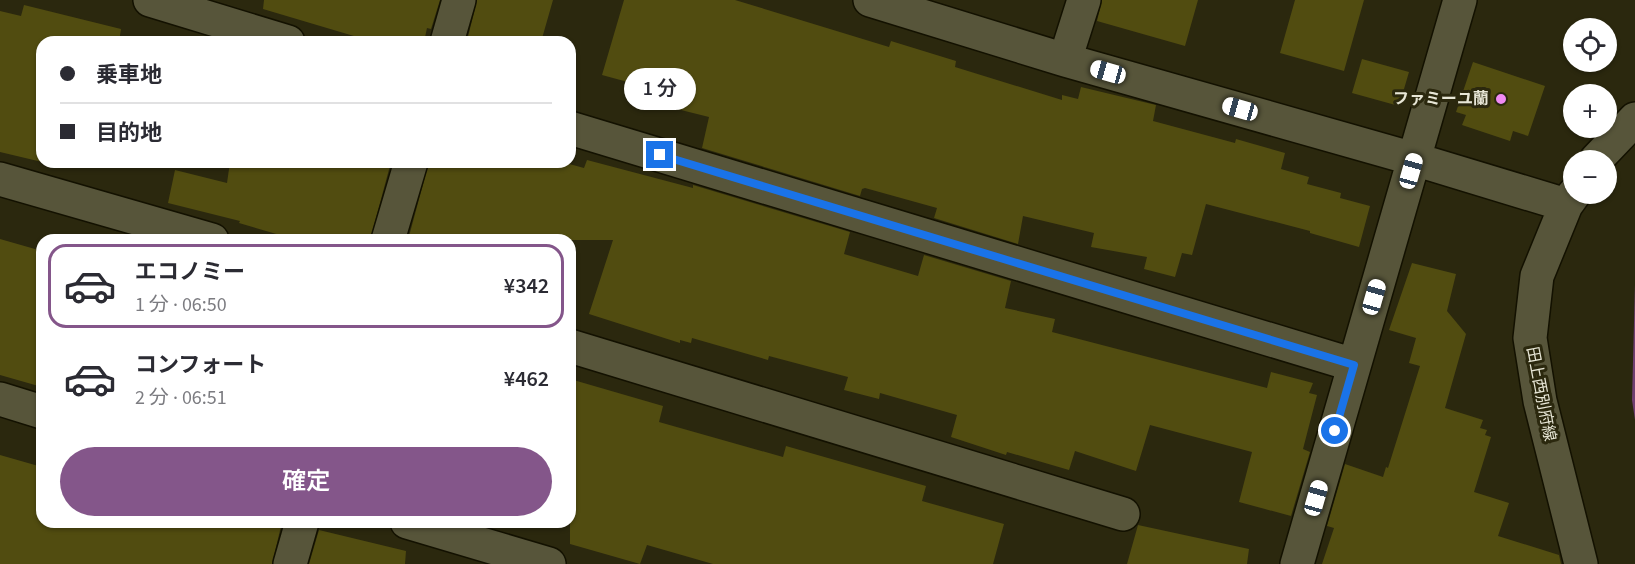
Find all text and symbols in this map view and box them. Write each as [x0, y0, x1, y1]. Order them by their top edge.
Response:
map controls [1563, 18, 1617, 204]
button: locate [1563, 18, 1617, 72]
car [1088, 58, 1128, 86]
text: 乗車地 [96, 59, 162, 91]
callout: 1 分 [624, 68, 696, 110]
text: 1 分 [643, 75, 677, 103]
button: + [1563, 84, 1617, 138]
place label: ファミーユ蘭 [1393, 88, 1489, 110]
marker: ファミーユ蘭 [1494, 92, 1508, 106]
car [1220, 95, 1260, 123]
text: 目的地 [96, 117, 162, 149]
route end [646, 141, 673, 168]
button: − [1563, 150, 1617, 204]
car [1397, 151, 1425, 191]
text: エコノミー [135, 256, 245, 288]
icon: car [63, 259, 117, 313]
text: ¥342 [504, 270, 549, 302]
car [1360, 277, 1388, 317]
text: 1 分 · 06:50 [135, 291, 227, 319]
street label: 田上西別府線 [1521, 345, 1561, 443]
text: コンフォート [135, 349, 266, 381]
icon: car [63, 352, 117, 406]
text: ¥462 [504, 363, 549, 395]
text: 2 分 · 06:51 [135, 384, 227, 412]
route start [1321, 417, 1348, 444]
button: 確定 [60, 447, 552, 516]
car [1302, 478, 1330, 518]

